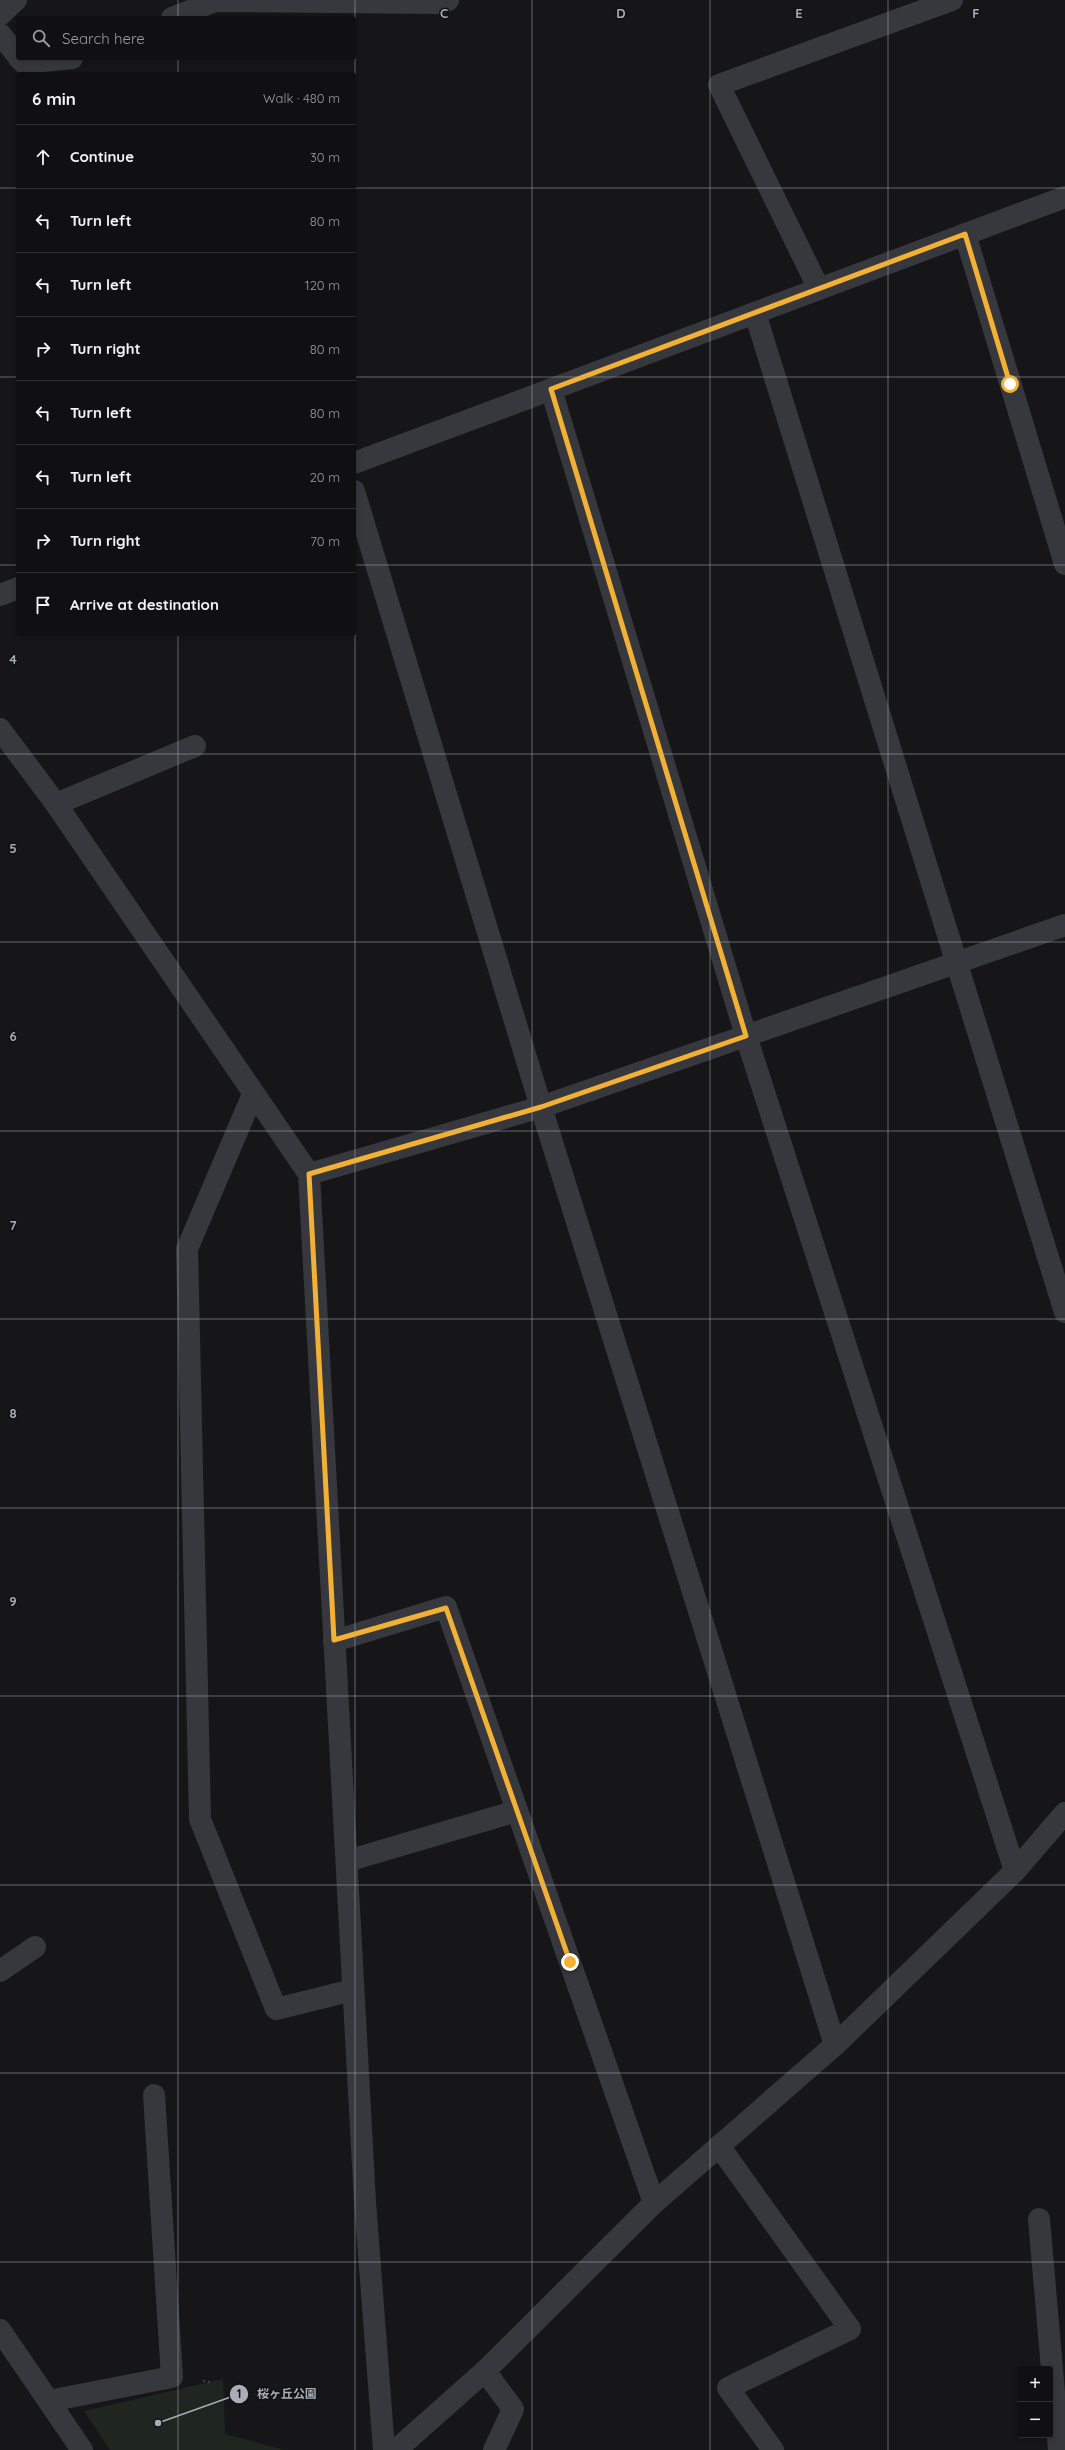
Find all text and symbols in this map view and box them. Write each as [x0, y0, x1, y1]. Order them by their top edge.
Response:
text: C [440, 5, 448, 21]
text: D [616, 5, 626, 21]
text: E [795, 5, 803, 21]
text: F [972, 5, 980, 21]
search box [16, 16, 356, 60]
icon: search [30, 27, 52, 49]
text: Search here [62, 29, 145, 48]
text: 6 min [32, 88, 76, 109]
text: Walk · 480 m [263, 90, 340, 106]
icon: ahead [32, 146, 54, 168]
text: Continue [70, 147, 134, 166]
text: 30 m [310, 149, 340, 165]
icon: left [32, 210, 54, 232]
text: Turn left [70, 211, 132, 230]
text: 80 m [310, 213, 340, 229]
icon: left [32, 274, 54, 296]
text: Turn left [70, 275, 132, 294]
text: 120 m [305, 277, 340, 293]
icon: right [32, 338, 54, 360]
text: Turn right [70, 339, 141, 358]
text: 80 m [310, 341, 340, 357]
route start [1001, 375, 1019, 393]
icon: left [32, 402, 54, 424]
text: Turn left [70, 403, 132, 422]
text: 80 m [310, 405, 340, 421]
icon: left [32, 466, 54, 488]
text: Turn left [70, 467, 132, 486]
text: 20 m [310, 469, 340, 485]
icon: right [32, 530, 54, 552]
text: Turn right [70, 531, 141, 550]
text: 70 m [310, 533, 340, 549]
icon: arrive [32, 594, 54, 616]
text: Arrive at destination [70, 595, 219, 614]
text: 4 [9, 651, 17, 667]
text: 5 [9, 840, 17, 856]
text: 6 [9, 1028, 17, 1044]
text: 7 [9, 1217, 17, 1233]
text: 8 [9, 1405, 17, 1421]
text: 9 [9, 1593, 17, 1609]
route end [561, 1953, 579, 1971]
map controls [1017, 2366, 1053, 2438]
button: + [1017, 2366, 1053, 2402]
callout: 桜ヶ丘公園 [229, 2382, 325, 2406]
text: 1 [237, 2386, 241, 2401]
text: 桜ヶ丘公園 [257, 2386, 317, 2401]
button: − [1017, 2402, 1053, 2438]

